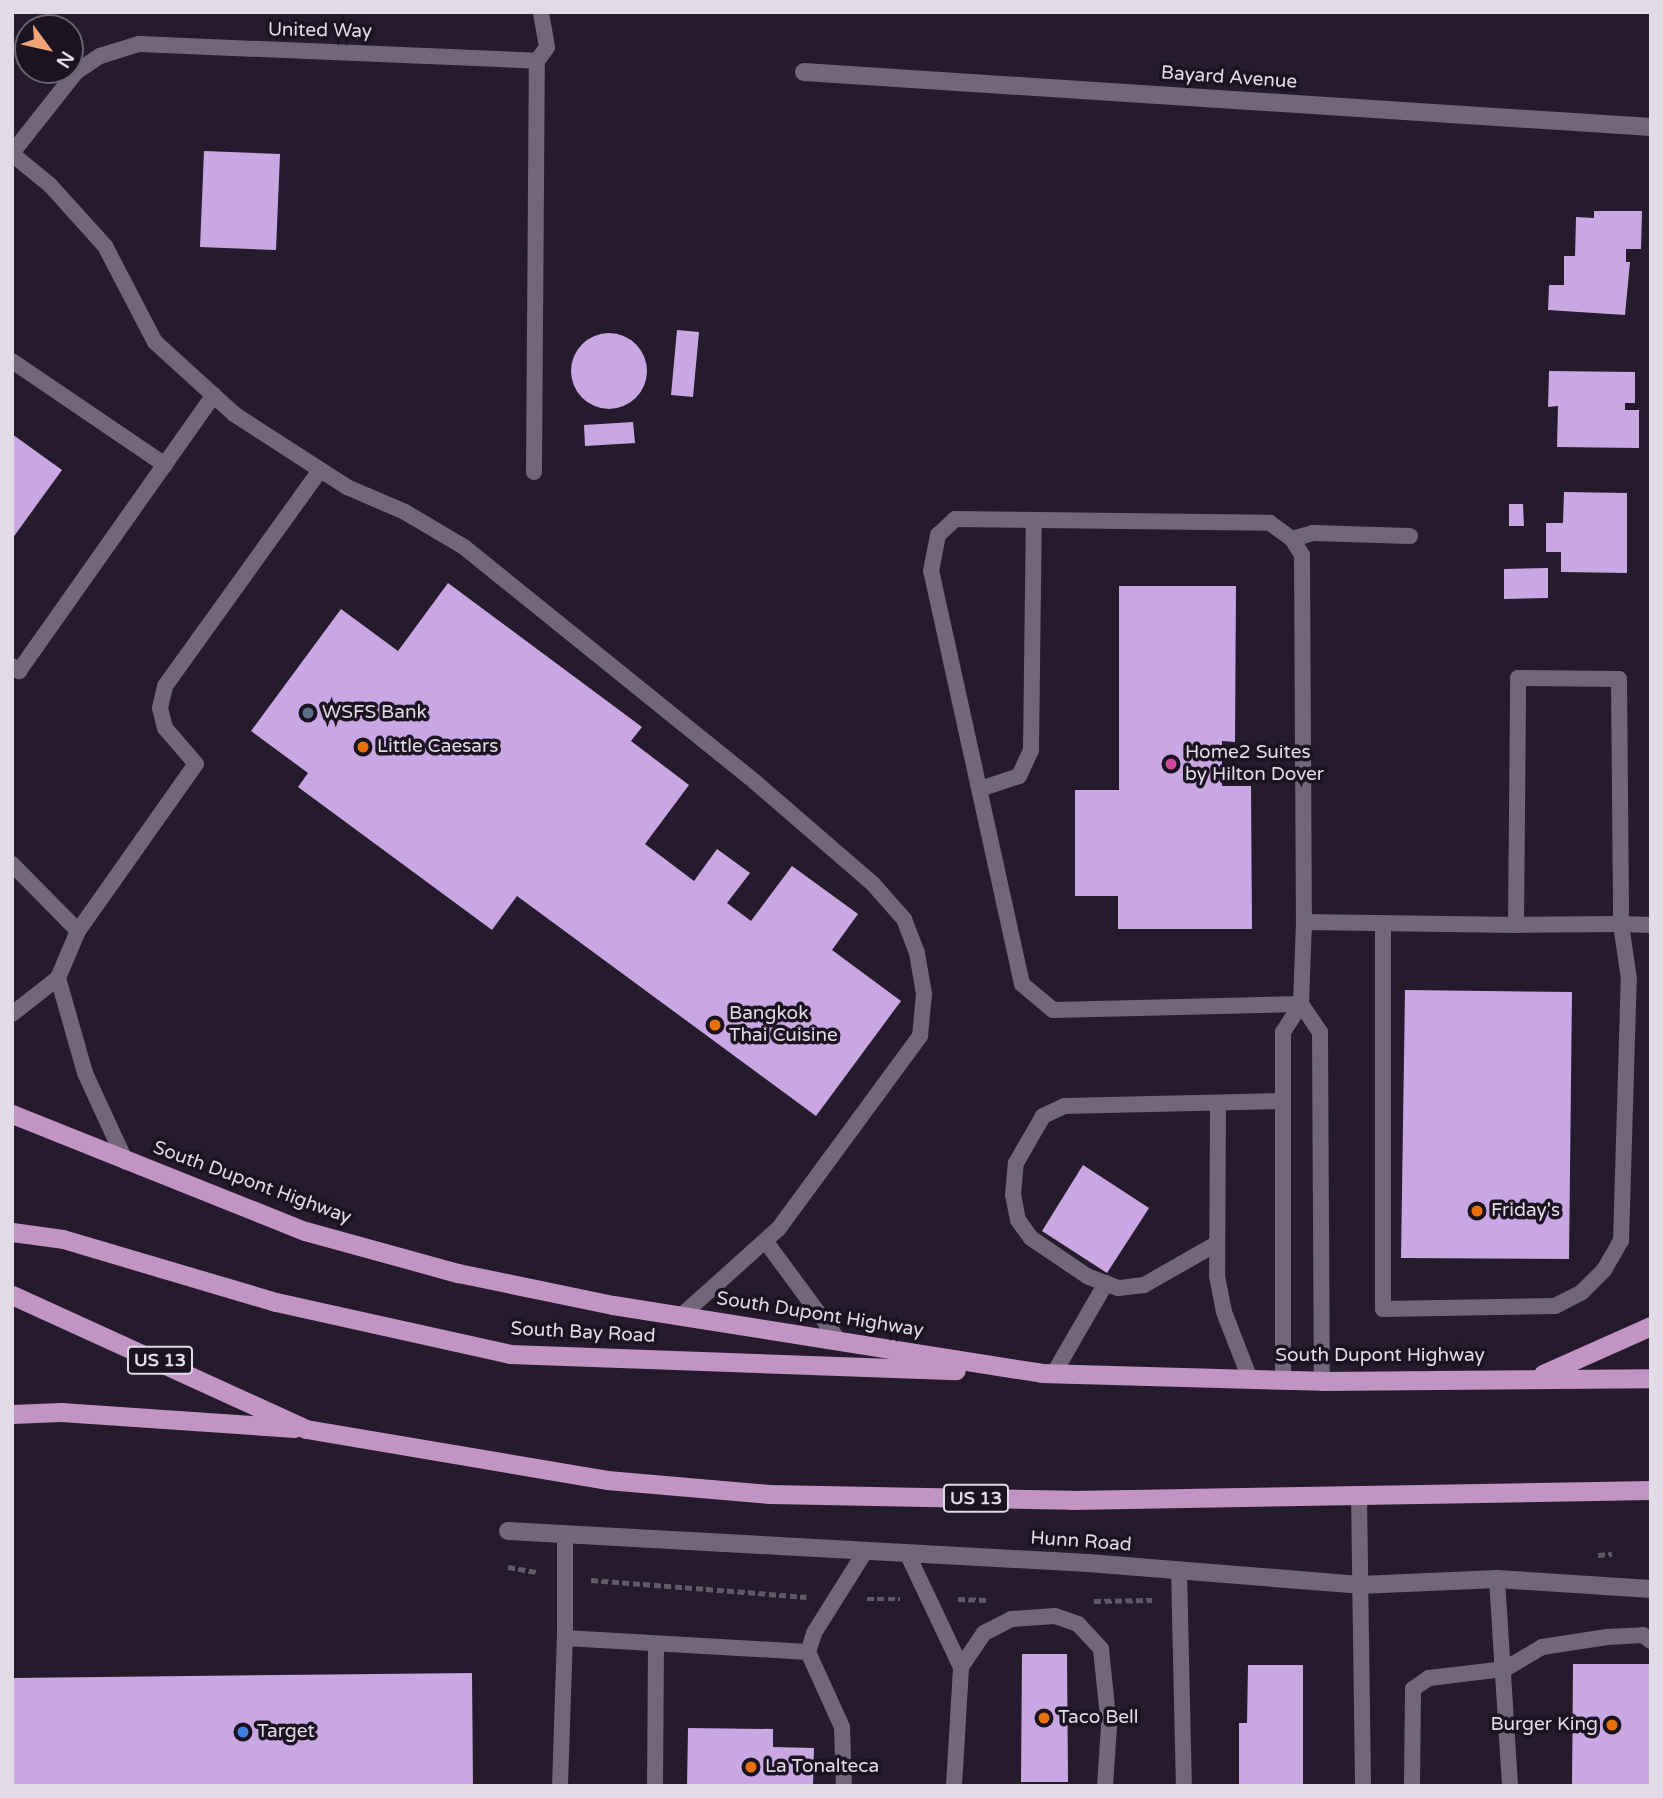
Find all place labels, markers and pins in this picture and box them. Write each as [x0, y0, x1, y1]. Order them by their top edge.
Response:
place label: WSFS Bank [322, 702, 427, 724]
marker: WSFS Bank [300, 705, 316, 721]
place label: Little Caesars [377, 736, 498, 758]
marker: Little Caesars [355, 739, 371, 755]
place label: Home2 Suites by Hilton Dover [1185, 742, 1324, 786]
marker: Home2 Suites by Hilton Dover [1163, 756, 1179, 772]
place label: Bangkok Thai Cuisine [729, 1003, 838, 1047]
marker: Bangkok Thai Cuisine [707, 1017, 723, 1033]
place label: Friday's [1491, 1200, 1560, 1222]
marker: Friday's [1469, 1203, 1485, 1219]
place label: Taco Bell [1058, 1707, 1139, 1729]
marker: Taco Bell [1036, 1710, 1052, 1726]
place label: Burger King [1490, 1714, 1598, 1736]
marker: Burger King [1604, 1717, 1620, 1733]
place label: Target [257, 1721, 315, 1743]
marker: Target [235, 1724, 251, 1740]
place label: La Tonalteca [765, 1756, 879, 1778]
marker: La Tonalteca [743, 1759, 759, 1775]

